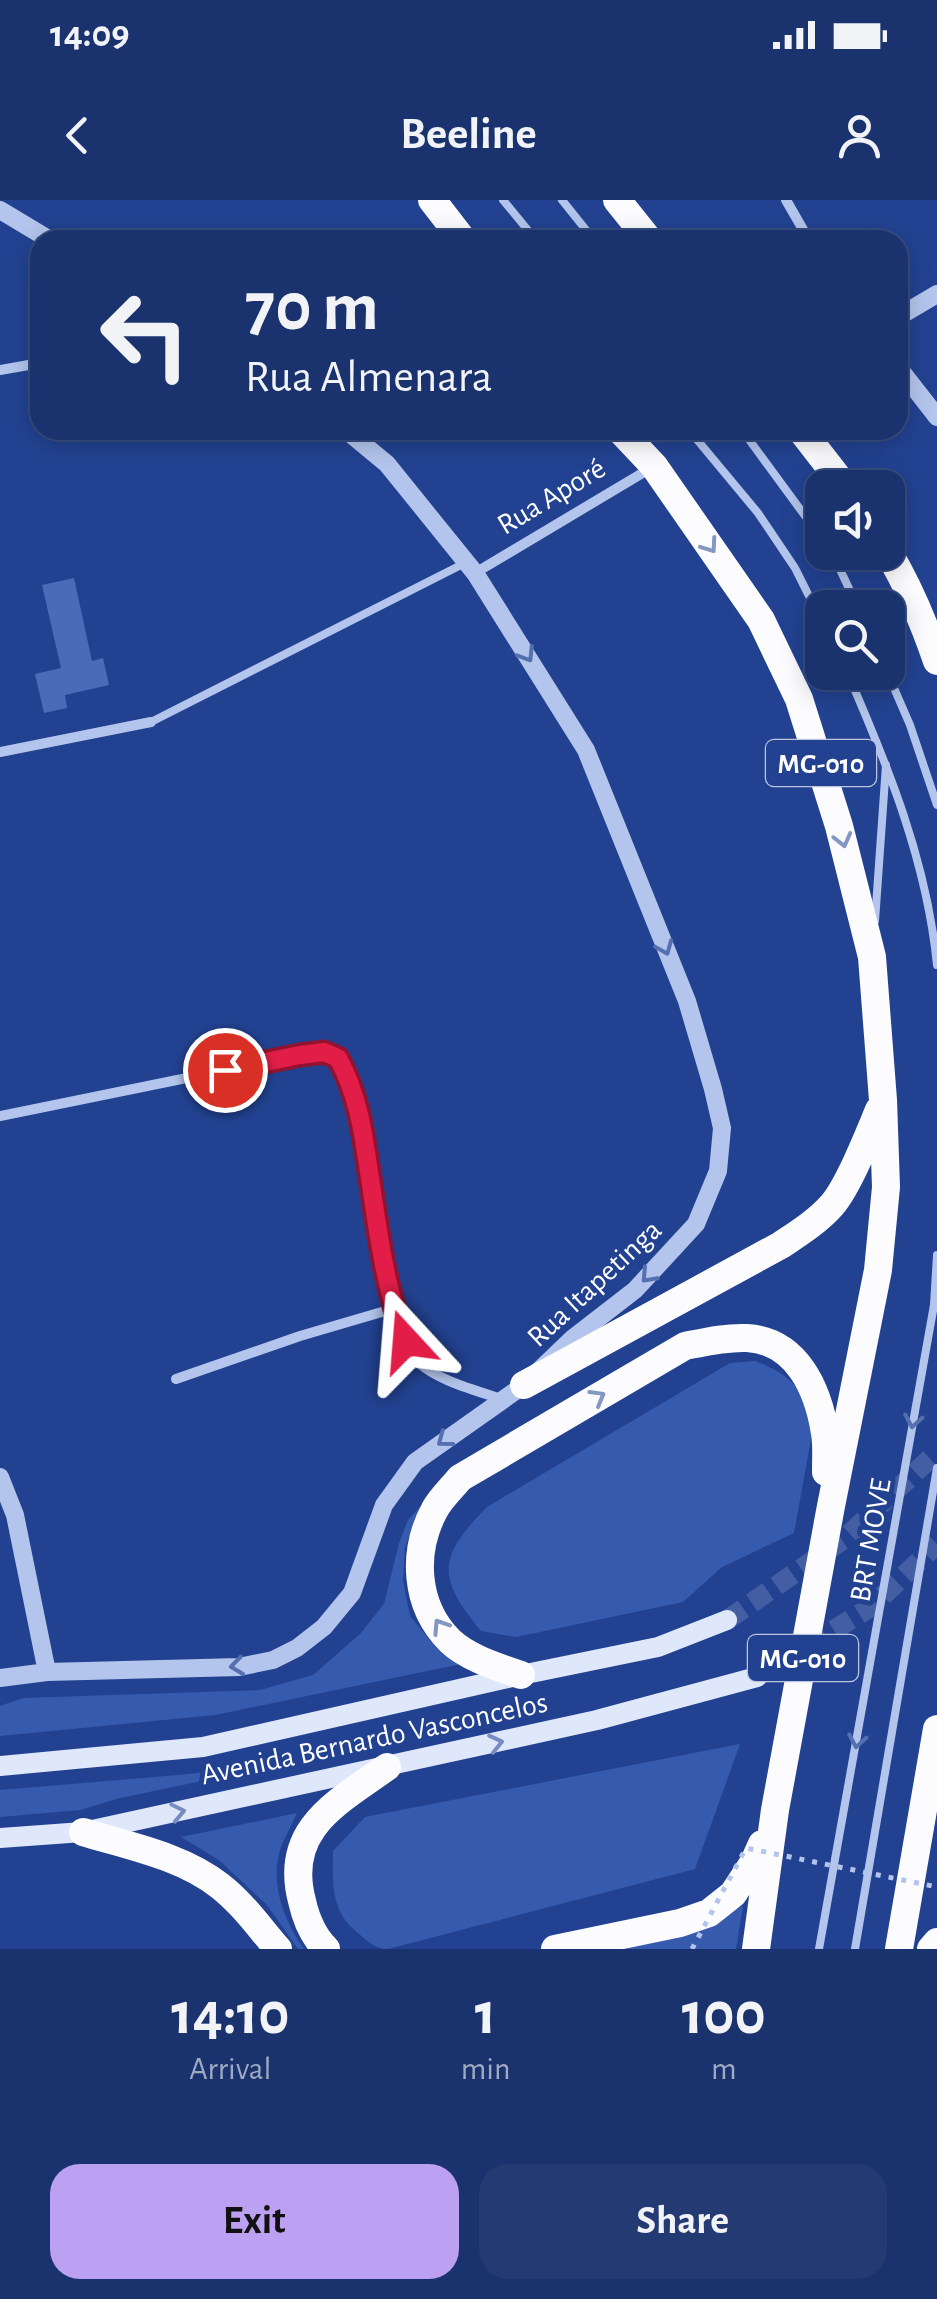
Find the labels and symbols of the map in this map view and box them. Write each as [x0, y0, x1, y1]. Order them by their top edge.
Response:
street label: Rua Aporé [492, 453, 611, 541]
one-way arrow [698, 535, 716, 553]
one-way arrow [515, 645, 534, 663]
road number: MG-010 [766, 740, 876, 786]
one-way arrow [831, 831, 852, 848]
one-way arrow [654, 938, 674, 956]
pin [183, 1028, 268, 1113]
street label: Rua Itapetinga [522, 1215, 667, 1353]
one-way arrow [642, 1264, 660, 1282]
position arrow [354, 1289, 458, 1393]
one-way arrow [587, 1390, 605, 1409]
one-way arrow [903, 1413, 924, 1429]
one-way arrow [437, 1429, 455, 1446]
street label: BRT MOVE [845, 1476, 897, 1604]
one-way arrow [434, 1618, 453, 1636]
road number: MG-010 [748, 1635, 858, 1681]
one-way arrow [228, 1655, 244, 1676]
street label: Avenida Bernardo Vasconcelos [198, 1688, 550, 1790]
one-way arrow [487, 1733, 504, 1754]
one-way arrow [847, 1733, 868, 1749]
one-way arrow [170, 1803, 187, 1824]

